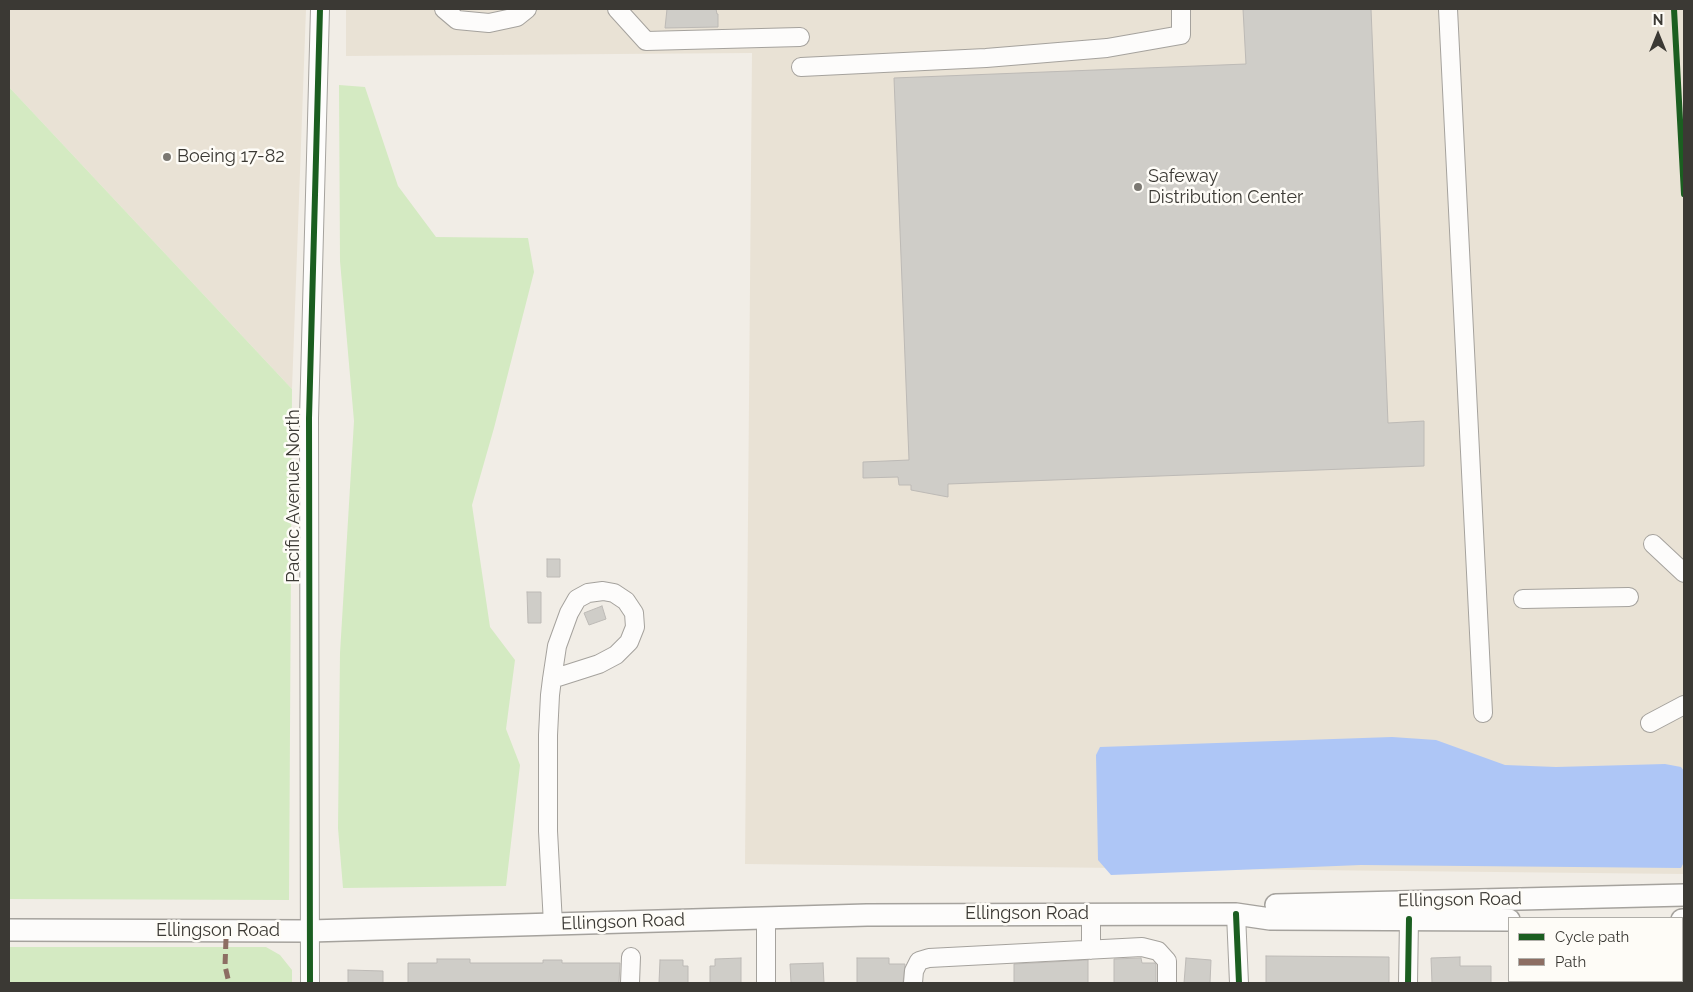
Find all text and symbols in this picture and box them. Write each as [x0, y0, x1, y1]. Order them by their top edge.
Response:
north arrow [1633, 10, 1683, 60]
text: N [1653, 12, 1663, 28]
place label: Boeing 17-82 [177, 146, 285, 168]
marker: Boeing 17-82 [161, 151, 173, 163]
place label: Safeway Distribution Center [1148, 166, 1303, 208]
marker: Safeway Distribution Center [1132, 181, 1144, 193]
street label: Pacific Avenue North [283, 409, 305, 583]
street label: Ellingson Road [1398, 888, 1522, 912]
street label: Ellingson Road [965, 903, 1089, 925]
street label: Ellingson Road [561, 909, 685, 935]
legend [1508, 917, 1683, 982]
street label: Ellingson Road [156, 920, 280, 942]
text: Cycle path [1555, 928, 1629, 946]
text: Path [1555, 953, 1586, 971]

